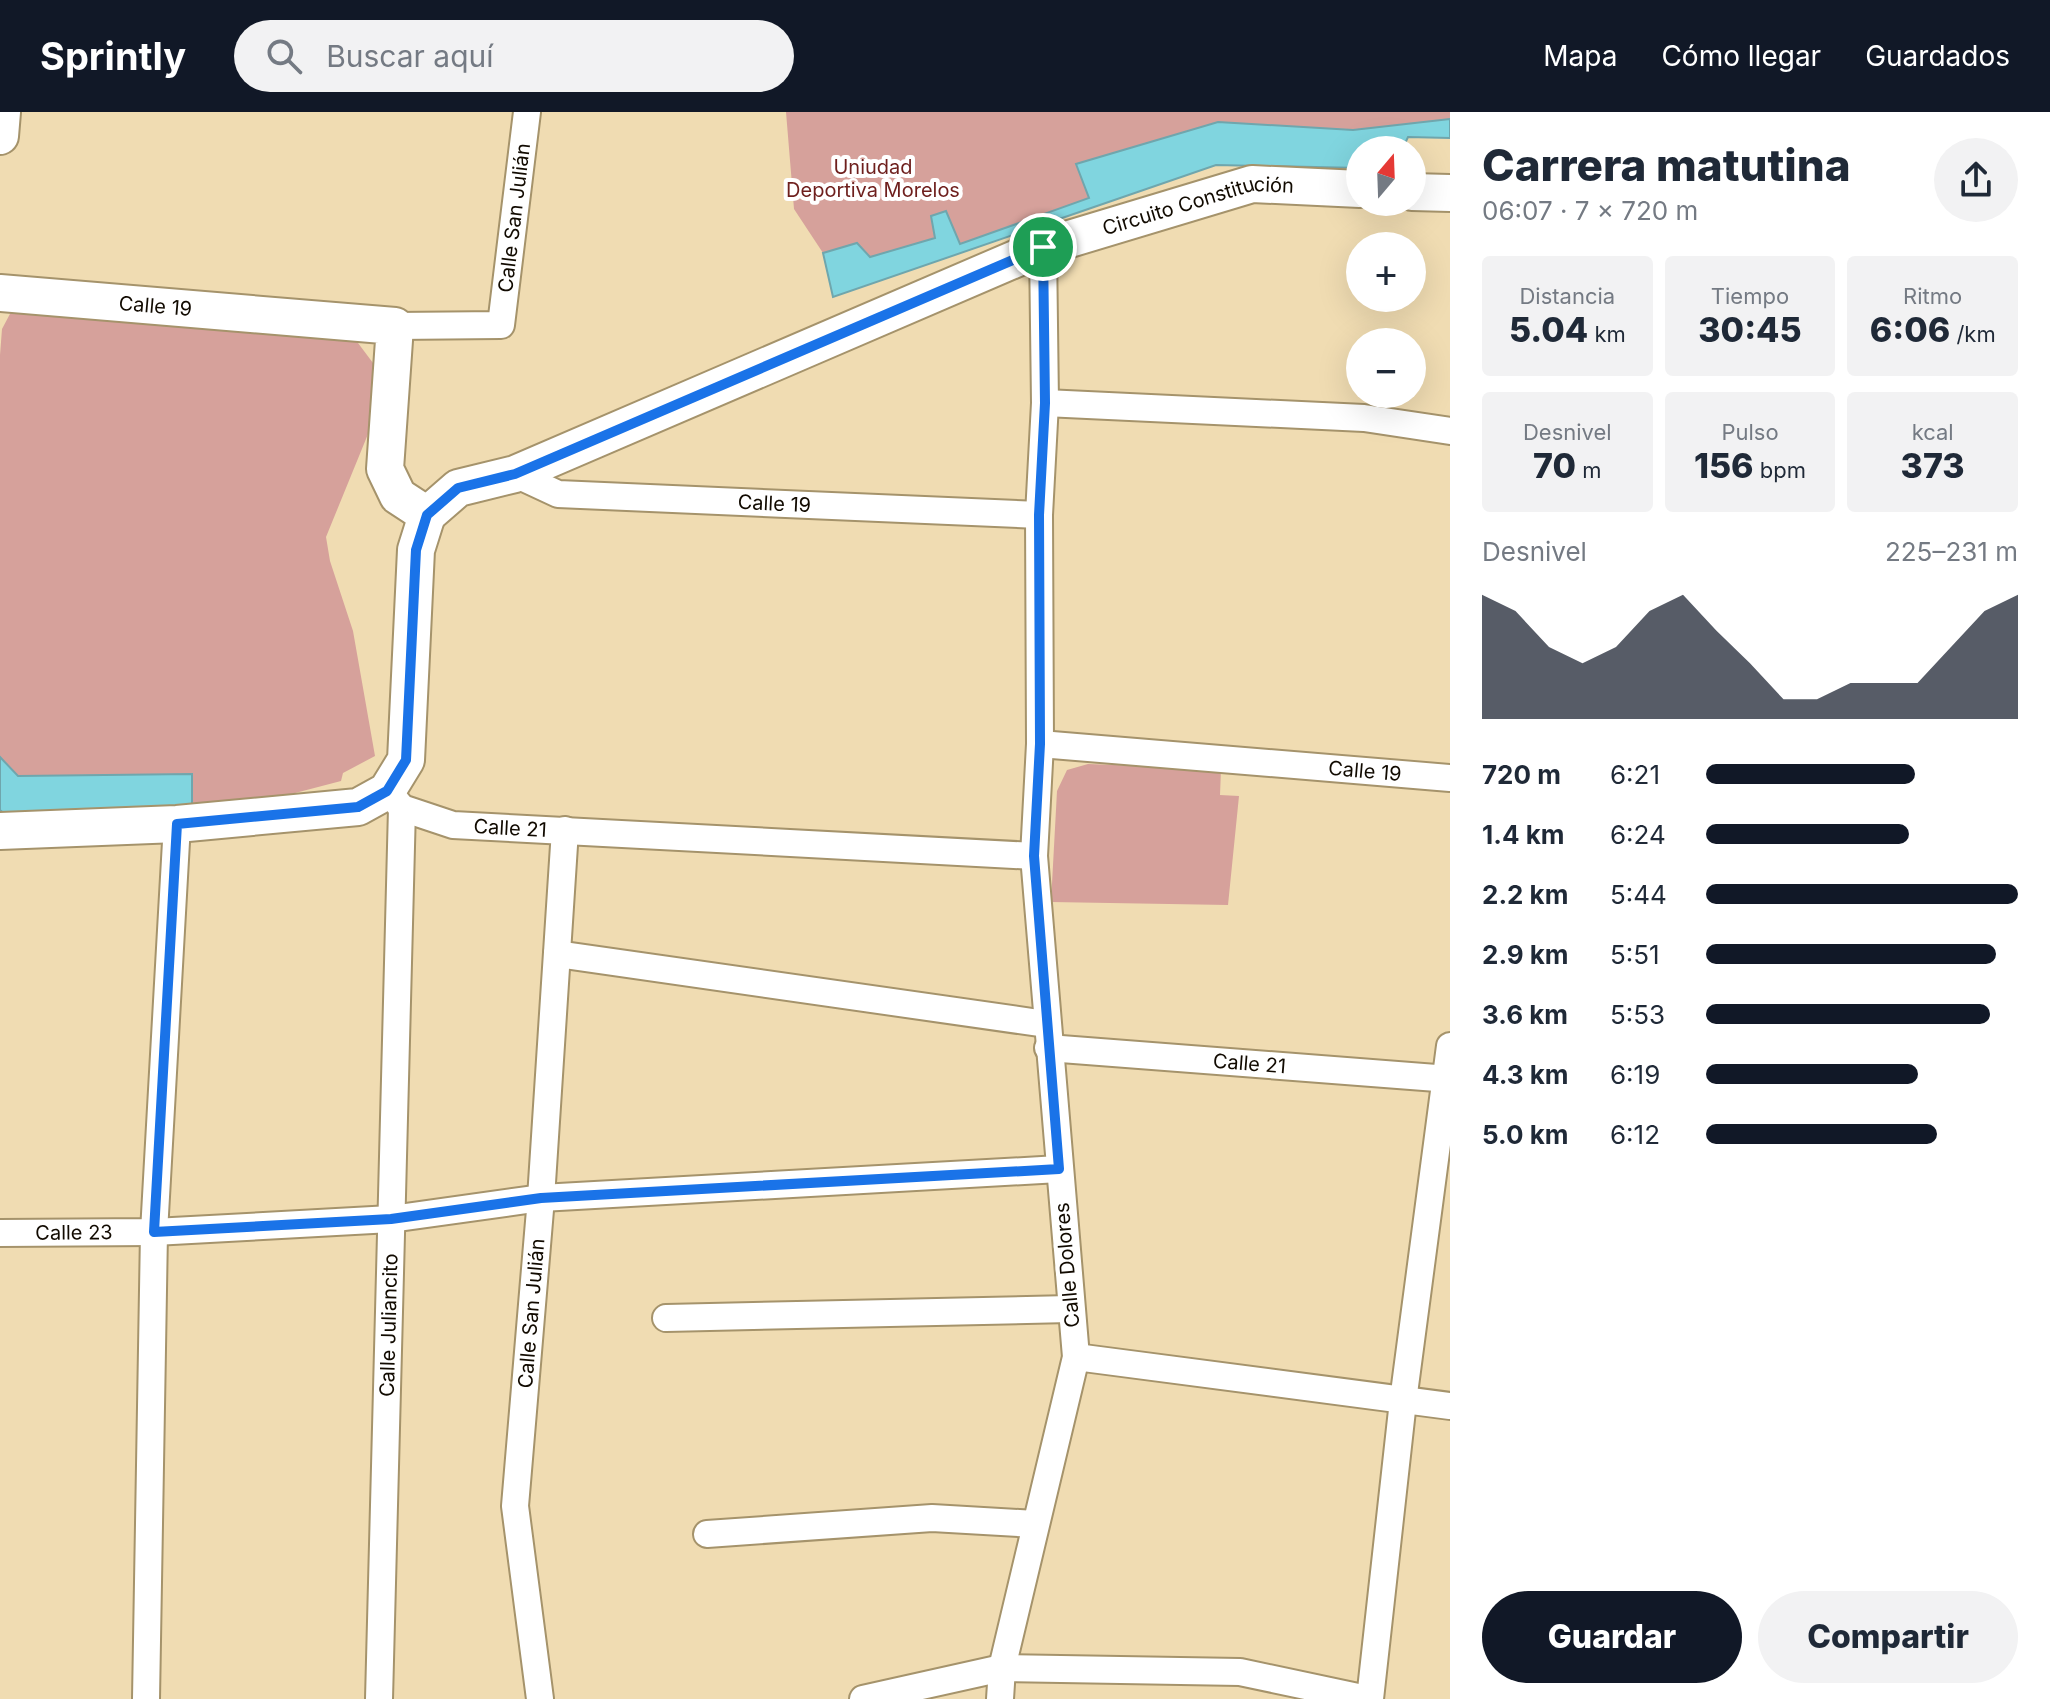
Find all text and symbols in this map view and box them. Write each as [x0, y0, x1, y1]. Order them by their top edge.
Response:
search box [234, 20, 794, 92]
text: Sprintly [40, 33, 186, 79]
icon: search [262, 34, 306, 78]
text: Buscar aquí [326, 38, 494, 74]
text: Mapa [1543, 39, 1617, 73]
text: Cómo llegar [1661, 39, 1821, 73]
text: Guardados [1865, 39, 2010, 73]
north arrow [1346, 136, 1426, 216]
map controls [1346, 136, 1426, 408]
text: Carrera matutina [1482, 138, 1851, 192]
button: share [1934, 138, 2018, 222]
street label: Calle San Julián [493, 142, 535, 294]
park label: Uniudad Deportiva Morelos [786, 155, 960, 202]
street label: Circuito Constitución [1100, 172, 1295, 240]
text: 06:07 · 7 × 720 m [1482, 195, 1698, 226]
pin [1009, 213, 1077, 281]
icon: arrive [1021, 225, 1065, 269]
button: + [1346, 232, 1426, 312]
text: Distancia [1519, 283, 1615, 309]
text: Tiempo [1711, 283, 1789, 309]
text: Ritmo [1903, 283, 1962, 309]
street label: Calle 19 [118, 291, 193, 321]
text: 5.04 [1509, 309, 1588, 350]
text: 30:45 [1698, 309, 1802, 350]
text: 6:06 [1870, 309, 1950, 350]
text: km [1588, 321, 1626, 347]
text: /km [1950, 321, 1996, 347]
button: − [1346, 328, 1426, 408]
text: Desnivel [1523, 419, 1612, 445]
text: Pulso [1721, 419, 1779, 445]
text: kcal [1912, 419, 1954, 445]
text: 70 [1533, 445, 1576, 486]
text: 156 [1694, 445, 1754, 486]
text: 373 [1901, 445, 1965, 486]
text: m [1576, 457, 1602, 483]
text: bpm [1754, 457, 1806, 483]
street label: Calle 19 [737, 490, 812, 517]
text: Desnivel [1482, 536, 1587, 567]
text: 225–231 m [1885, 536, 2018, 567]
street label: Calle 19 [1327, 756, 1402, 786]
text: 720 m [1482, 759, 1561, 790]
text: 6:21 [1610, 759, 1660, 790]
street label: Calle 21 [473, 814, 547, 842]
text: 1.4 km [1482, 819, 1564, 850]
text: 6:24 [1610, 819, 1666, 850]
text: 2.2 km [1482, 879, 1568, 910]
text: 5:44 [1610, 879, 1667, 910]
text: 2.9 km [1482, 939, 1569, 970]
text: 5:51 [1610, 939, 1660, 970]
text: 3.6 km [1482, 999, 1568, 1030]
text: 5:53 [1610, 999, 1665, 1030]
street label: Calle 21 [1212, 1049, 1287, 1078]
text: 4.3 km [1482, 1059, 1569, 1090]
text: 6:19 [1610, 1059, 1660, 1090]
text: 5.0 km [1482, 1119, 1568, 1150]
text: 6:12 [1610, 1119, 1660, 1150]
street label: Calle Dolores [1050, 1201, 1084, 1329]
street label: Calle 23 [35, 1220, 113, 1245]
street label: Calle San Julián [513, 1237, 550, 1389]
street label: Calle Juliancito [375, 1253, 402, 1397]
button: Guardar [1482, 1591, 1742, 1683]
button: Compartir [1758, 1591, 2018, 1683]

